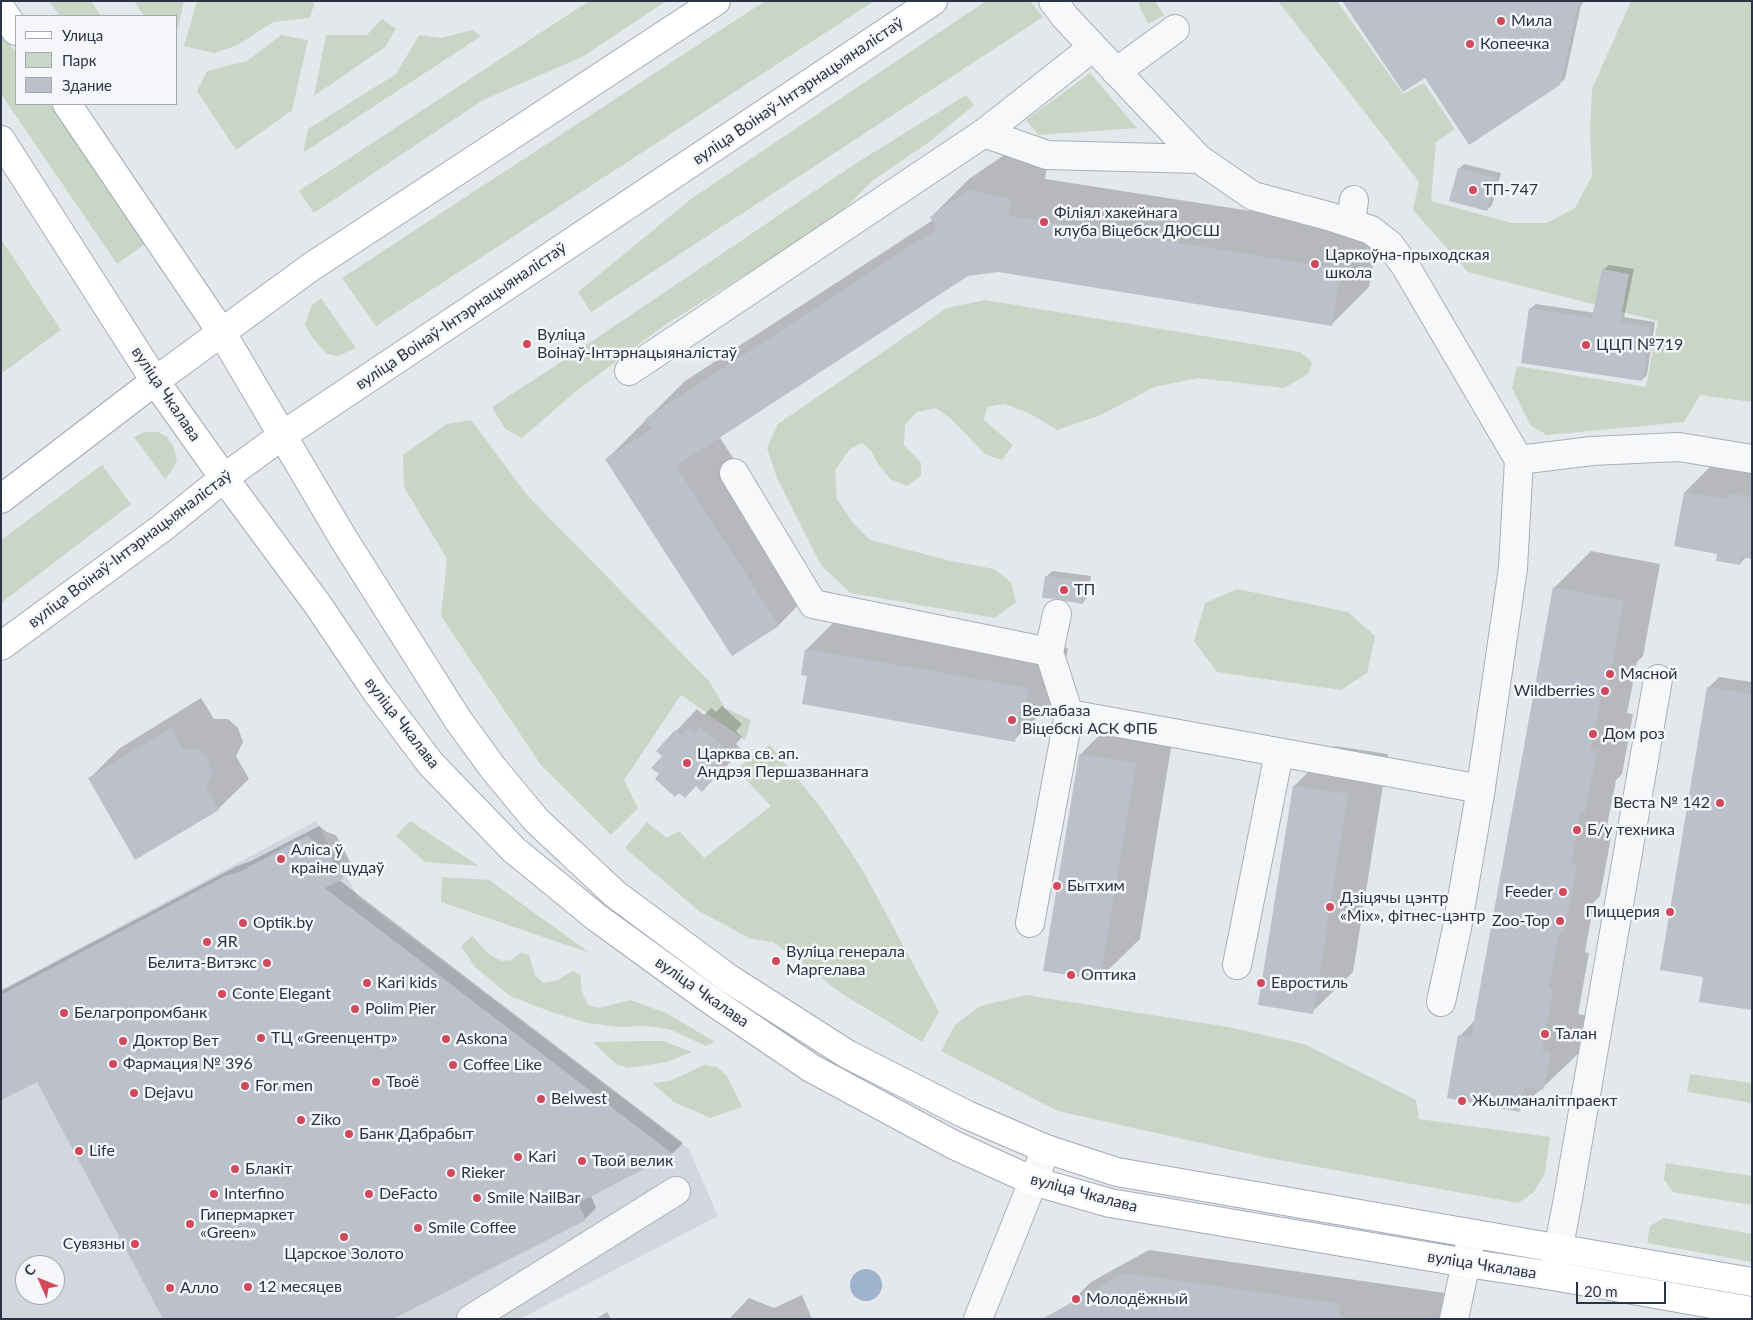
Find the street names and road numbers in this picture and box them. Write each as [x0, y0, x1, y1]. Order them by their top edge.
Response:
street label: вуліца Воінаў-Інтэрнацыяналістаў [689, 13, 907, 169]
street label: вуліца Воінаў-Інтэрнацыяналістаў [352, 238, 570, 394]
street label: вуліца Чкалава [127, 343, 205, 445]
street label: вуліца Воінаў-Інтэрнацыяналістаў [24, 466, 236, 632]
street label: вуліца Чкалава [361, 674, 443, 772]
street label: вуліца Чкалава [651, 953, 753, 1031]
street label: вуліца Чкалава [1028, 1169, 1140, 1217]
street label: вуліца Чкалава [1426, 1247, 1538, 1283]

